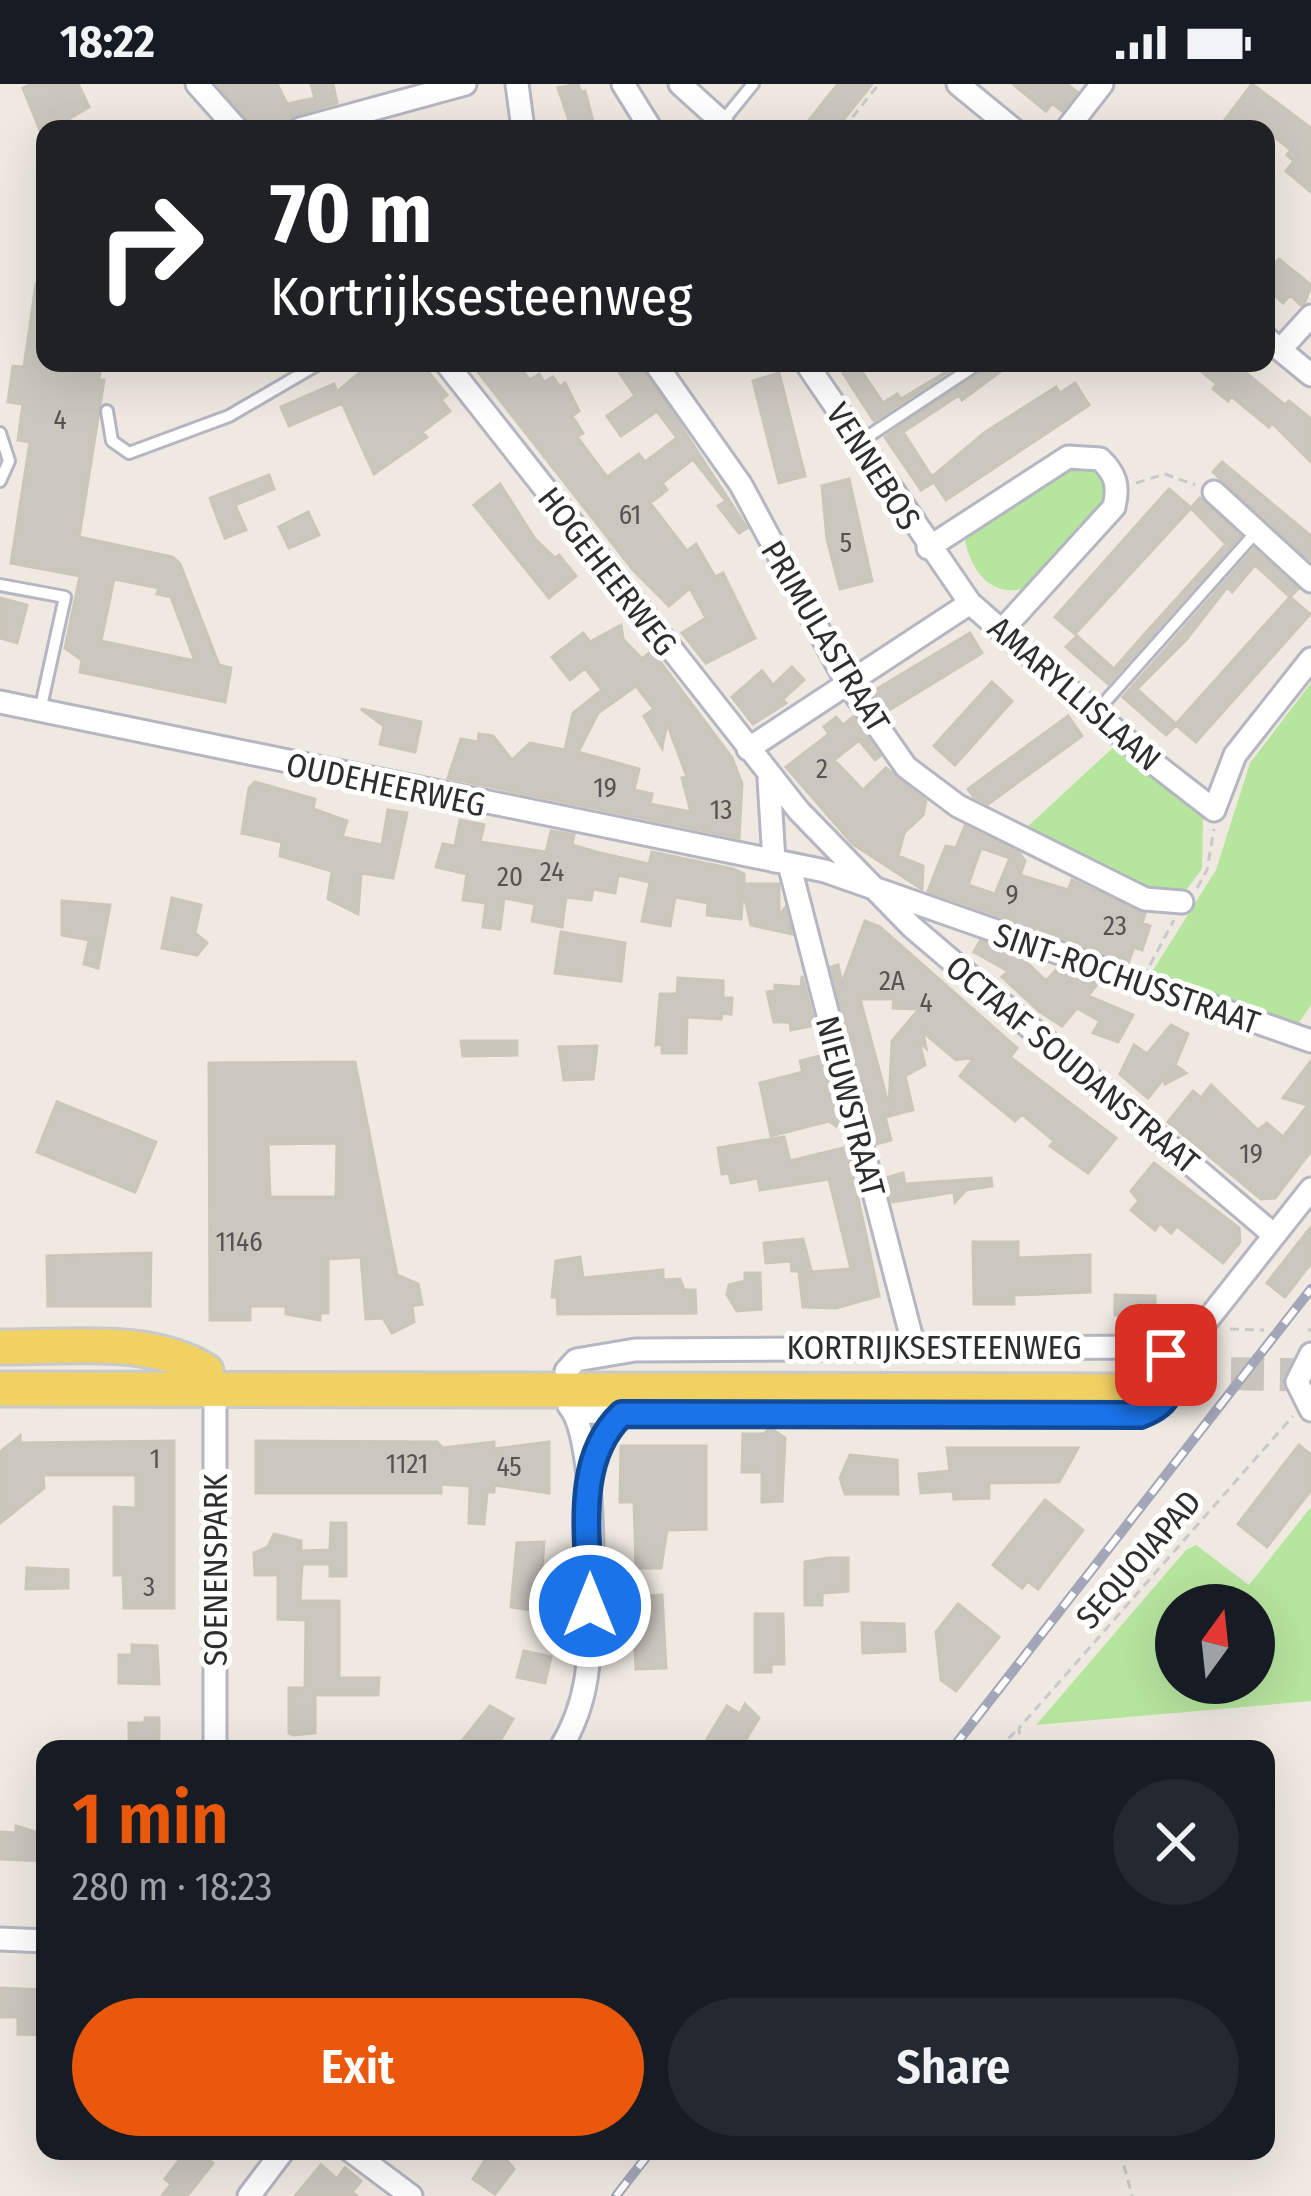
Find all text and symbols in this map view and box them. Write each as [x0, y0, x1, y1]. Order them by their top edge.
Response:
text: 18:22 [60, 15, 155, 69]
text: 70 m [270, 163, 432, 264]
icon: right [72, 168, 228, 324]
text: Kortrijksesteenweg [270, 265, 693, 329]
street label: VENNEBOS [817, 396, 929, 537]
house number: 4 [53, 404, 67, 436]
street label: HOGEHEERWEG [529, 479, 685, 664]
house number: 61 [619, 499, 641, 531]
house number: 5 [840, 527, 852, 559]
street label: PRIMULASTRAAT [752, 534, 898, 740]
street label: AMARYLLISLAAN [980, 608, 1169, 779]
street label: OUDEHEERWEG [283, 744, 489, 826]
house number: 2 [816, 753, 828, 785]
house number: 19 [593, 772, 617, 804]
house number: 13 [710, 794, 732, 826]
house number: 24 [540, 856, 564, 888]
house number: 20 [497, 861, 523, 893]
house number: 9 [1005, 879, 1019, 911]
house number: 23 [1103, 910, 1127, 942]
street label: SINT-ROCHUSSTRAAT [989, 915, 1265, 1043]
street label: OCTAAF SOUDANSTRAAT [938, 947, 1207, 1183]
house number: 2A [879, 965, 906, 997]
house number: 4 [919, 987, 933, 1019]
street label: NIEUWSTRAAT [807, 1012, 894, 1202]
house number: 19 [1239, 1138, 1263, 1170]
house number: 1146 [215, 1226, 263, 1258]
pin [1115, 1304, 1217, 1406]
icon: arrive [1133, 1322, 1199, 1388]
street label: KORTRIJKSESTEENWEG [786, 1328, 1082, 1368]
house number: 1 [150, 1443, 160, 1475]
house number: 1121 [386, 1448, 428, 1480]
house number: 45 [496, 1451, 522, 1483]
street label: SOENENSPARK [196, 1473, 236, 1666]
street label: SEQUOIAPAD [1068, 1482, 1210, 1637]
position arrow [527, 1543, 653, 1669]
house number: 3 [143, 1571, 155, 1603]
north arrow [1155, 1584, 1275, 1704]
map controls [1155, 1584, 1275, 1704]
text: 1 min [72, 1776, 229, 1862]
button: close [1113, 1779, 1239, 1905]
text: 280 m · 18:23 [72, 1864, 272, 1910]
button: Exit [72, 1998, 644, 2136]
button: Share [668, 1998, 1239, 2136]

